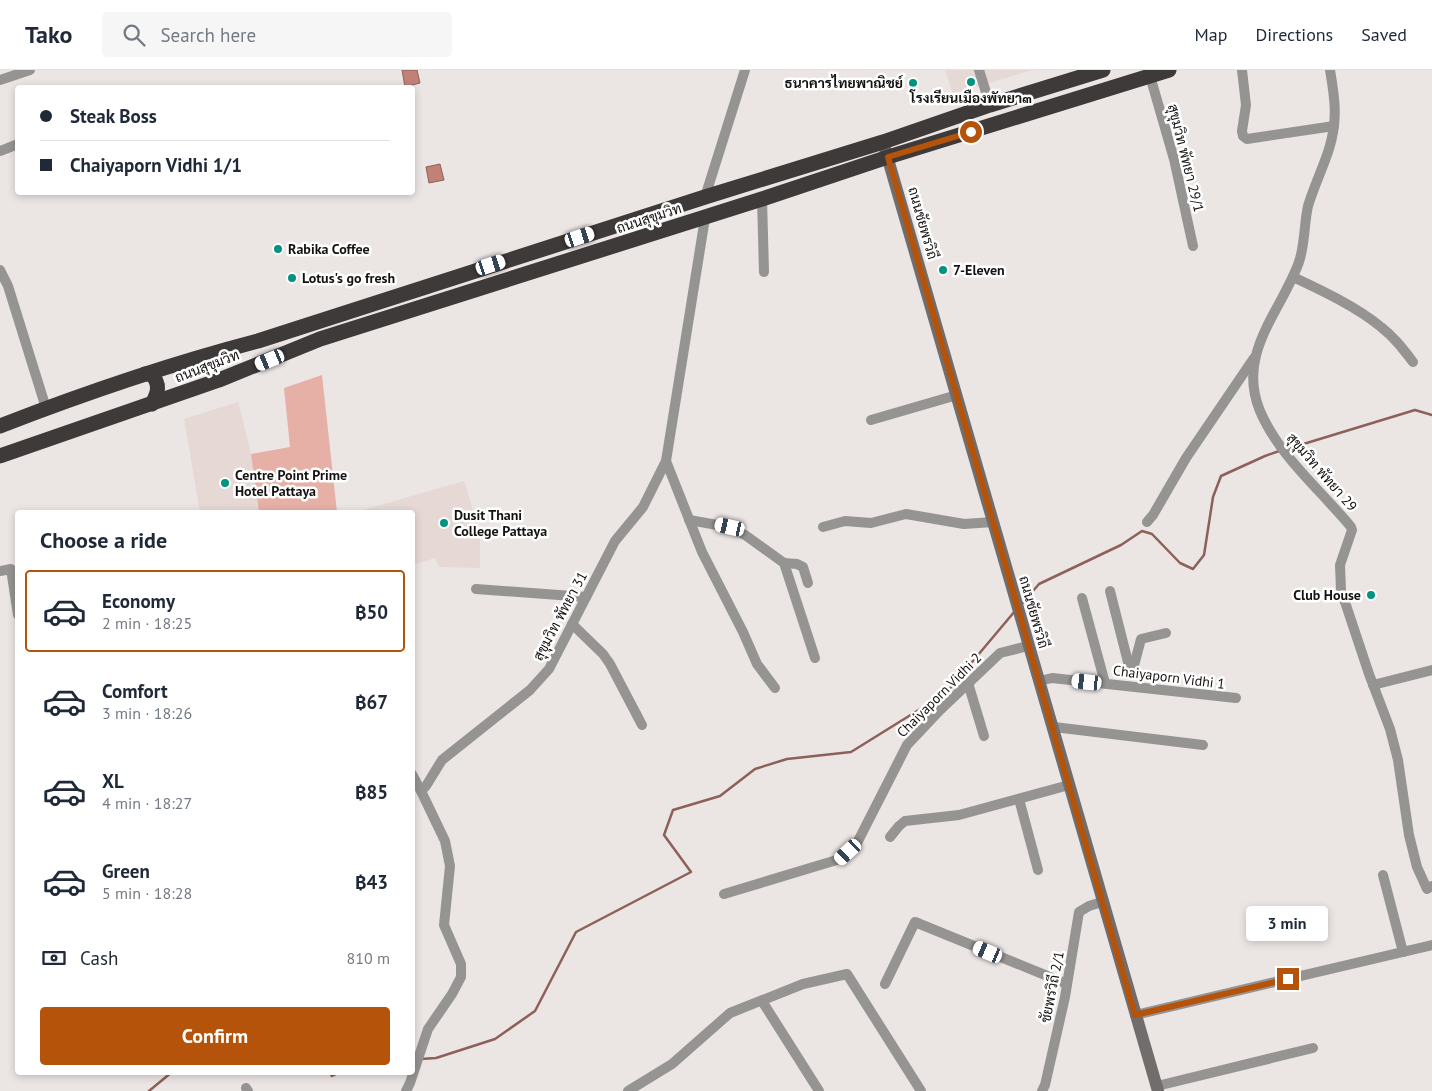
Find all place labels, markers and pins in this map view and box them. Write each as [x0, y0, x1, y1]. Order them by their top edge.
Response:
place label: ธนาคารไทยพาณิชย์ [785, 74, 904, 92]
marker: โรงเรียนเมืองพัทยา๓ [965, 76, 977, 88]
marker: ธนาคารไทยพาณิชย์ [907, 77, 919, 89]
place label: โรงเรียนเมืองพัทยา๓ [909, 89, 1032, 107]
place label: Rabika Coffee [288, 240, 370, 258]
marker: Rabika Coffee [272, 243, 284, 255]
place label: 7-Eleven [953, 261, 1005, 279]
marker: 7-Eleven [937, 264, 949, 276]
place label: Lotus's go fresh [302, 269, 395, 287]
marker: Lotus's go fresh [286, 272, 298, 284]
place label: Centre Point Prime Hotel Pattaya [235, 466, 347, 500]
marker: Centre Point Prime Hotel Pattaya [219, 477, 231, 489]
place label: Dusit Thani College Pattaya [454, 506, 547, 540]
marker: Dusit Thani College Pattaya [438, 517, 450, 529]
place label: Club House [1293, 586, 1361, 604]
marker: Club House [1365, 589, 1377, 601]

